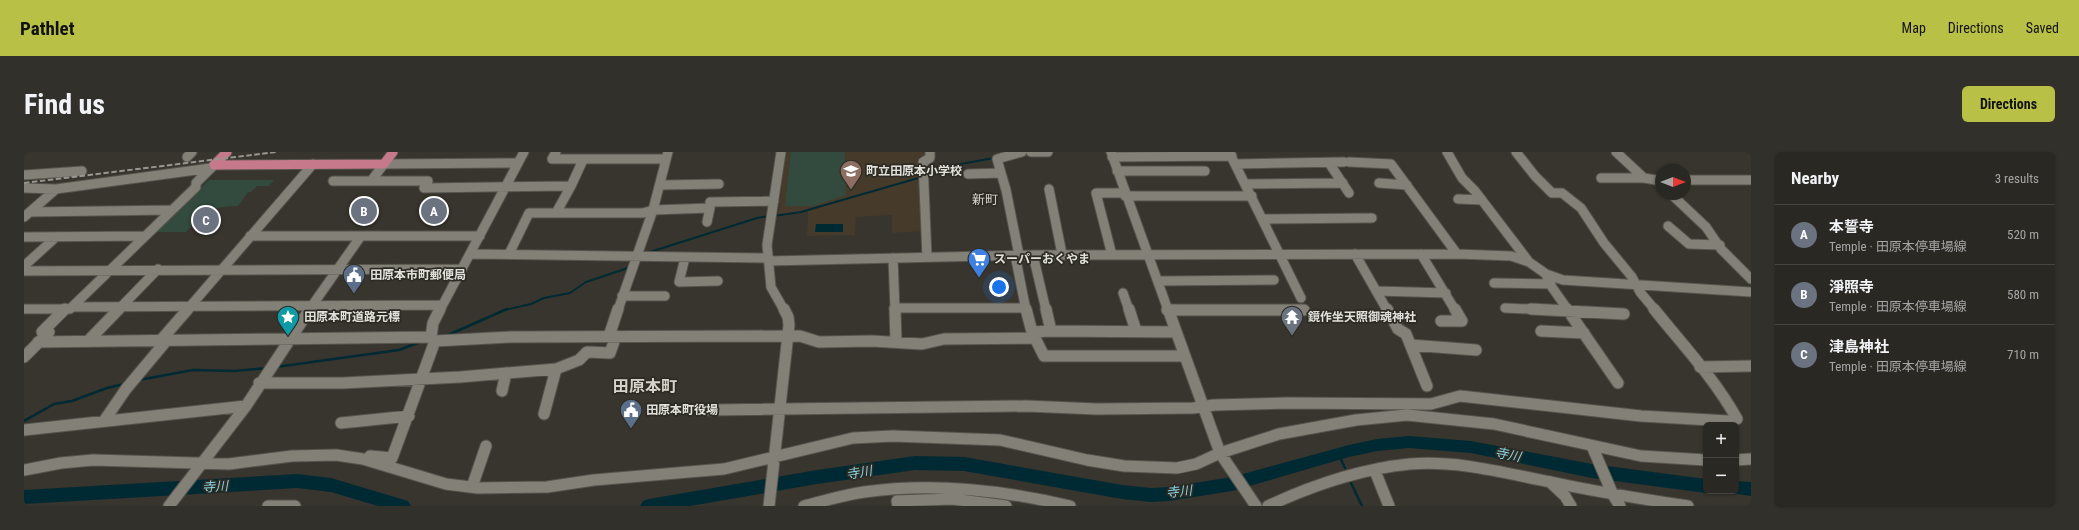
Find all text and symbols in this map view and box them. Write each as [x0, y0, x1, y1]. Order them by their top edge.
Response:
text: Pathlet [20, 17, 75, 40]
text: Map [1902, 20, 1926, 36]
text: Directions [1948, 20, 2004, 36]
text: Saved [2026, 20, 2059, 36]
button: Directions [1962, 86, 2055, 122]
text: Find us [24, 88, 105, 121]
school or university icon: 町立田原本小学校 [838, 158, 864, 191]
place label: 町立田原本小学校 [866, 164, 962, 178]
north arrow [1655, 164, 1691, 200]
text: Nearby [1791, 168, 1839, 188]
text: 3 results [1995, 171, 2039, 186]
district label: 新町 [972, 192, 998, 207]
pin: B [351, 196, 377, 226]
pin: A [421, 196, 447, 226]
pin: C [193, 205, 219, 235]
text: 本誓寺 [1829, 218, 1874, 236]
text: A [1800, 227, 1808, 242]
text: 520 m [2007, 227, 2039, 242]
text: Temple · 田原本停車場線 [1829, 239, 1967, 254]
supermarket icon: スーパーおくやま [966, 246, 992, 279]
place label: スーパーおくやま [994, 252, 1090, 266]
public building icon: 田原本市町郵便局 [341, 262, 367, 295]
place label: 田原本市町郵便局 [370, 268, 466, 282]
your location [989, 277, 1009, 297]
text: 淨照寺 [1829, 278, 1874, 296]
text: B [1800, 287, 1808, 302]
text: 580 m [2007, 287, 2039, 302]
text: Temple · 田原本停車場線 [1829, 299, 1967, 314]
place icon: 田原本町道路元標 [275, 304, 301, 337]
temple icon: 鏡作坐天照御魂神社 [1279, 304, 1305, 337]
place label: 田原本町道路元標 [304, 310, 400, 324]
place label: 鏡作坐天照御魂神社 [1307, 310, 1416, 324]
text: 津島神社 [1829, 338, 1889, 356]
text: C [1800, 347, 1808, 362]
text: 710 m [2007, 347, 2039, 362]
text: Temple · 田原本停車場線 [1829, 359, 1967, 374]
district label: 田原本町 [613, 377, 677, 396]
public building icon: 田原本町役場 [618, 397, 644, 430]
place label: 田原本町役場 [646, 403, 718, 417]
map controls [1703, 422, 1739, 494]
button: + [1703, 422, 1739, 458]
water label: 寺川 [1494, 445, 1524, 465]
button: − [1703, 458, 1739, 494]
water label: 寺川 [845, 463, 875, 482]
water label: 寺川 [202, 478, 230, 495]
water label: 寺川 [1165, 482, 1195, 500]

